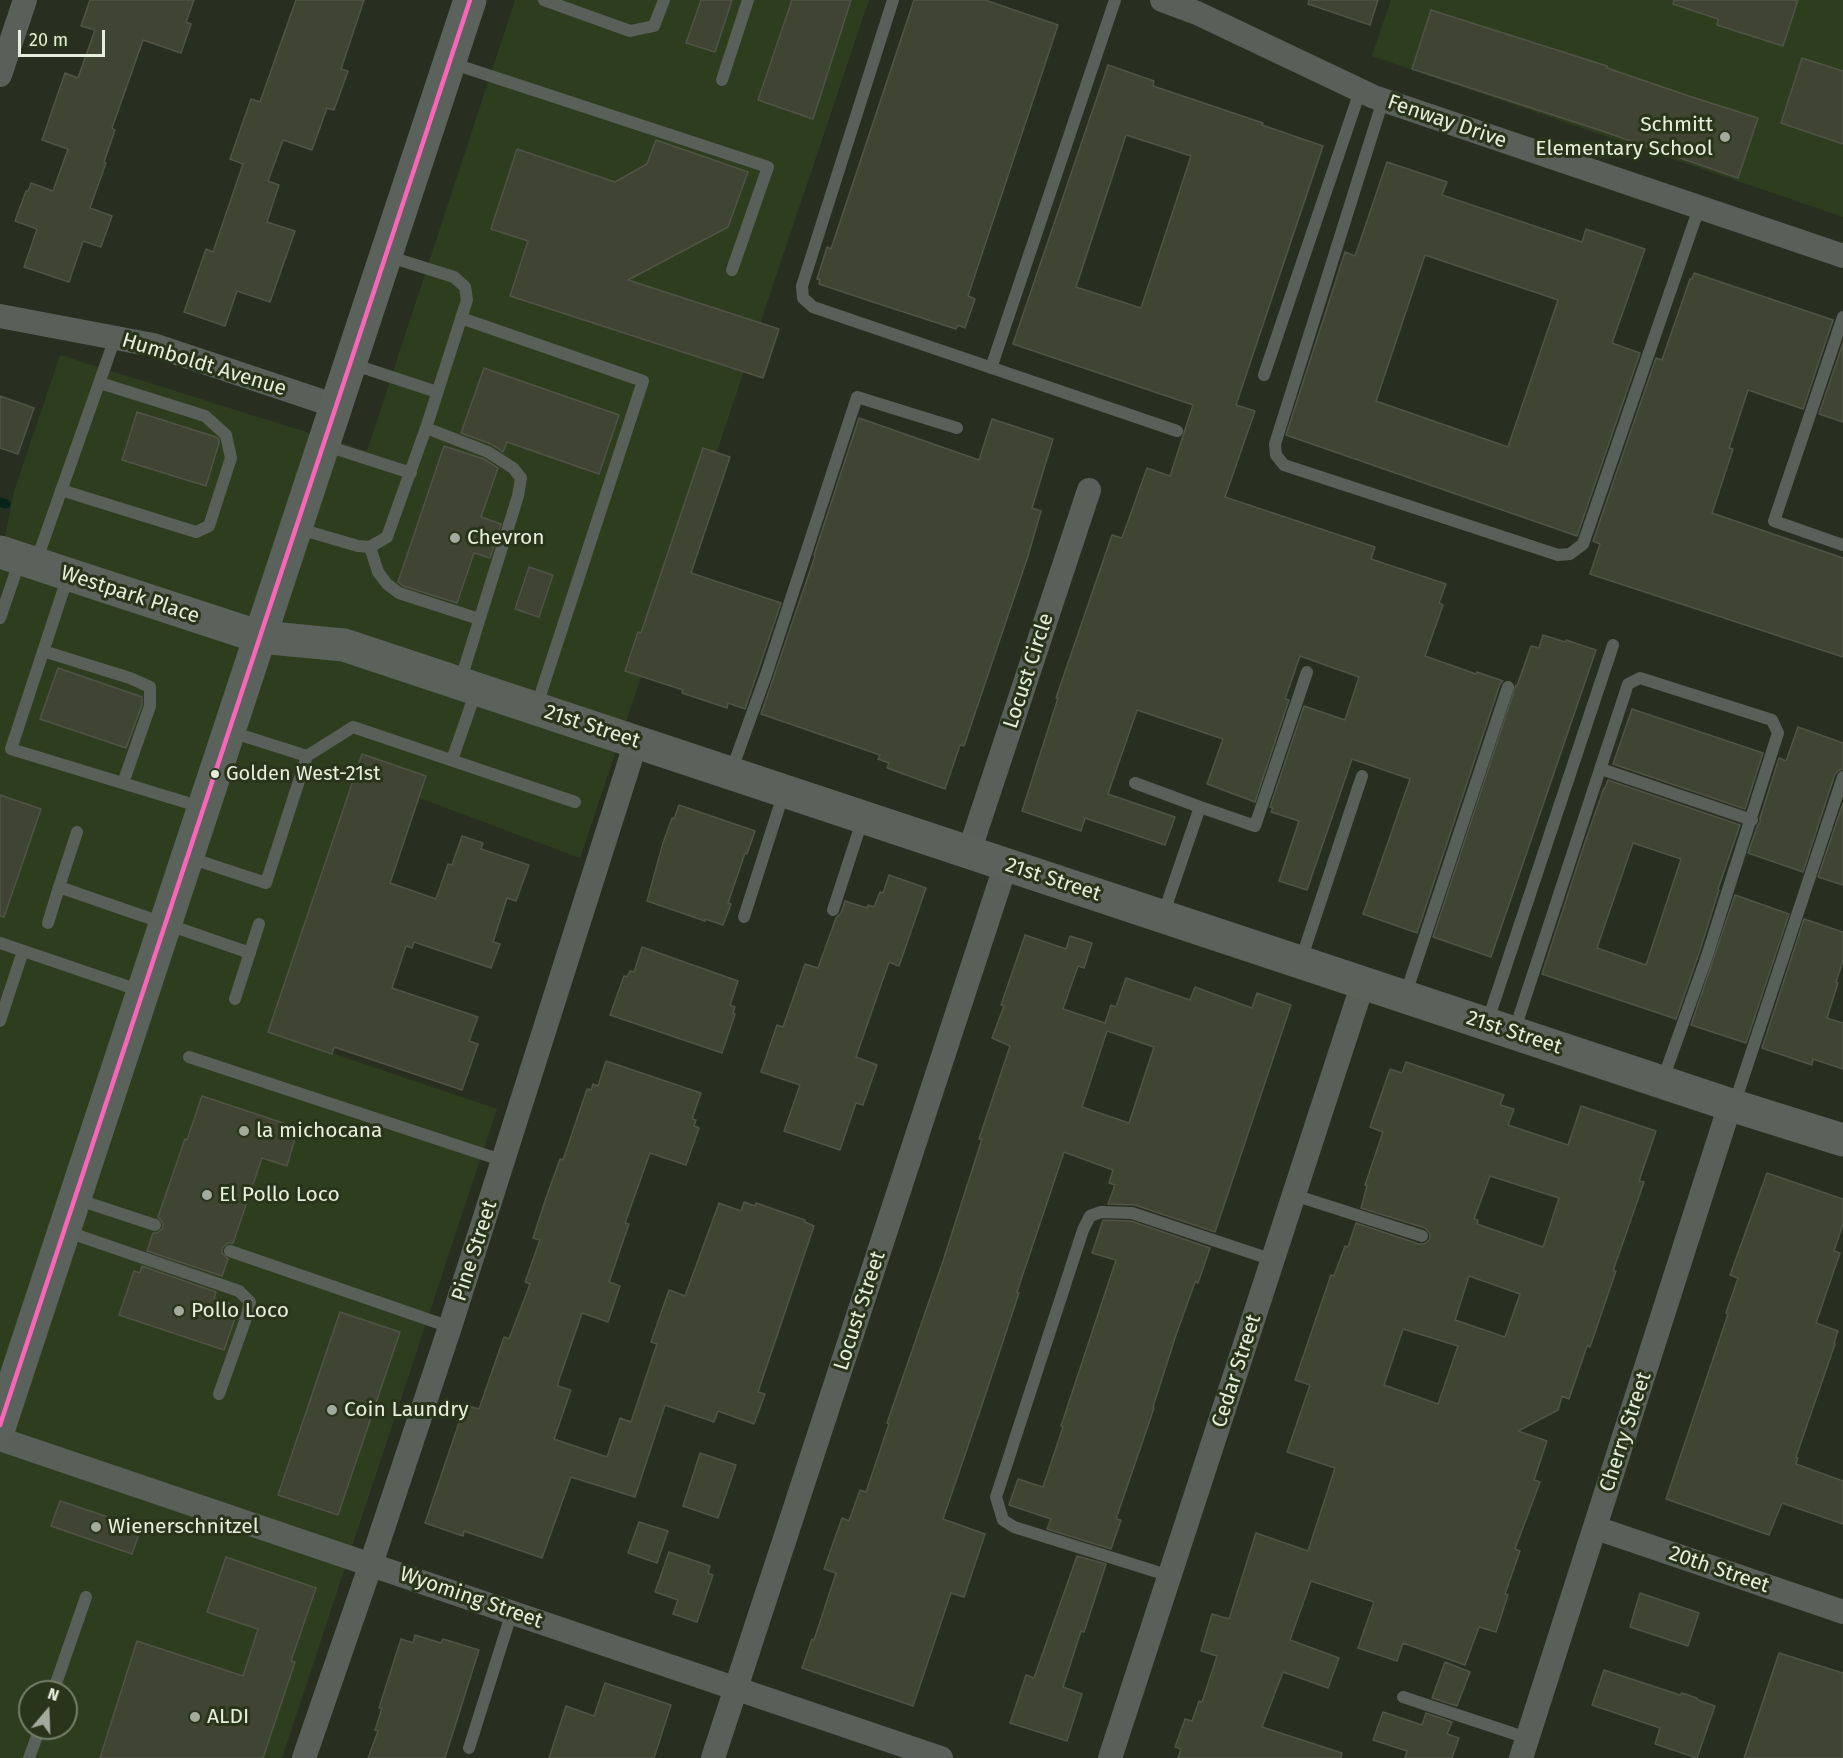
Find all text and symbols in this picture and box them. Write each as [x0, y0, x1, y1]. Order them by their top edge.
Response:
scale bar [21, 18, 108, 56]
text: 20 m [29, 29, 68, 51]
street label: Fenway Drive [1384, 90, 1510, 154]
place label: Schmitt Elementary School [1535, 112, 1713, 162]
marker: Schmitt Elementary School [1718, 130, 1732, 144]
street label: Humboldt Avenue [119, 328, 289, 402]
place label: Chevron [467, 525, 545, 551]
marker: Chevron [448, 531, 462, 545]
street label: Westpark Place [57, 561, 203, 629]
street label: Locust Circle [998, 610, 1060, 732]
street label: 21st Street [541, 700, 643, 754]
place label: Golden West-21st [226, 762, 380, 786]
marker: Golden West-21st [209, 768, 221, 780]
street label: 21st Street [1002, 853, 1104, 907]
street label: 21st Street [1463, 1006, 1565, 1060]
place label: la michocana [256, 1118, 383, 1144]
marker: la michocana [237, 1124, 251, 1138]
place label: El Pollo Loco [219, 1182, 340, 1208]
marker: El Pollo Loco [200, 1188, 214, 1202]
street label: Pine Street [447, 1197, 503, 1305]
street label: Locust Street [829, 1248, 891, 1374]
place label: Pollo Loco [191, 1298, 289, 1324]
marker: Pollo Loco [172, 1304, 186, 1318]
street label: Cedar Street [1207, 1311, 1267, 1431]
street label: Cherry Street [1595, 1369, 1657, 1495]
place label: Coin Laundry [344, 1397, 469, 1423]
marker: Coin Laundry [325, 1403, 339, 1417]
place label: Wienerschnitzel [108, 1514, 259, 1540]
marker: Wienerschnitzel [89, 1520, 103, 1534]
street label: 20th Street [1665, 1541, 1773, 1599]
street label: Wyoming Street [396, 1562, 546, 1634]
north arrow [18, 1680, 78, 1740]
text: N [45, 1684, 61, 1705]
place label: ALDI [207, 1704, 249, 1730]
marker: ALDI [188, 1710, 202, 1724]

